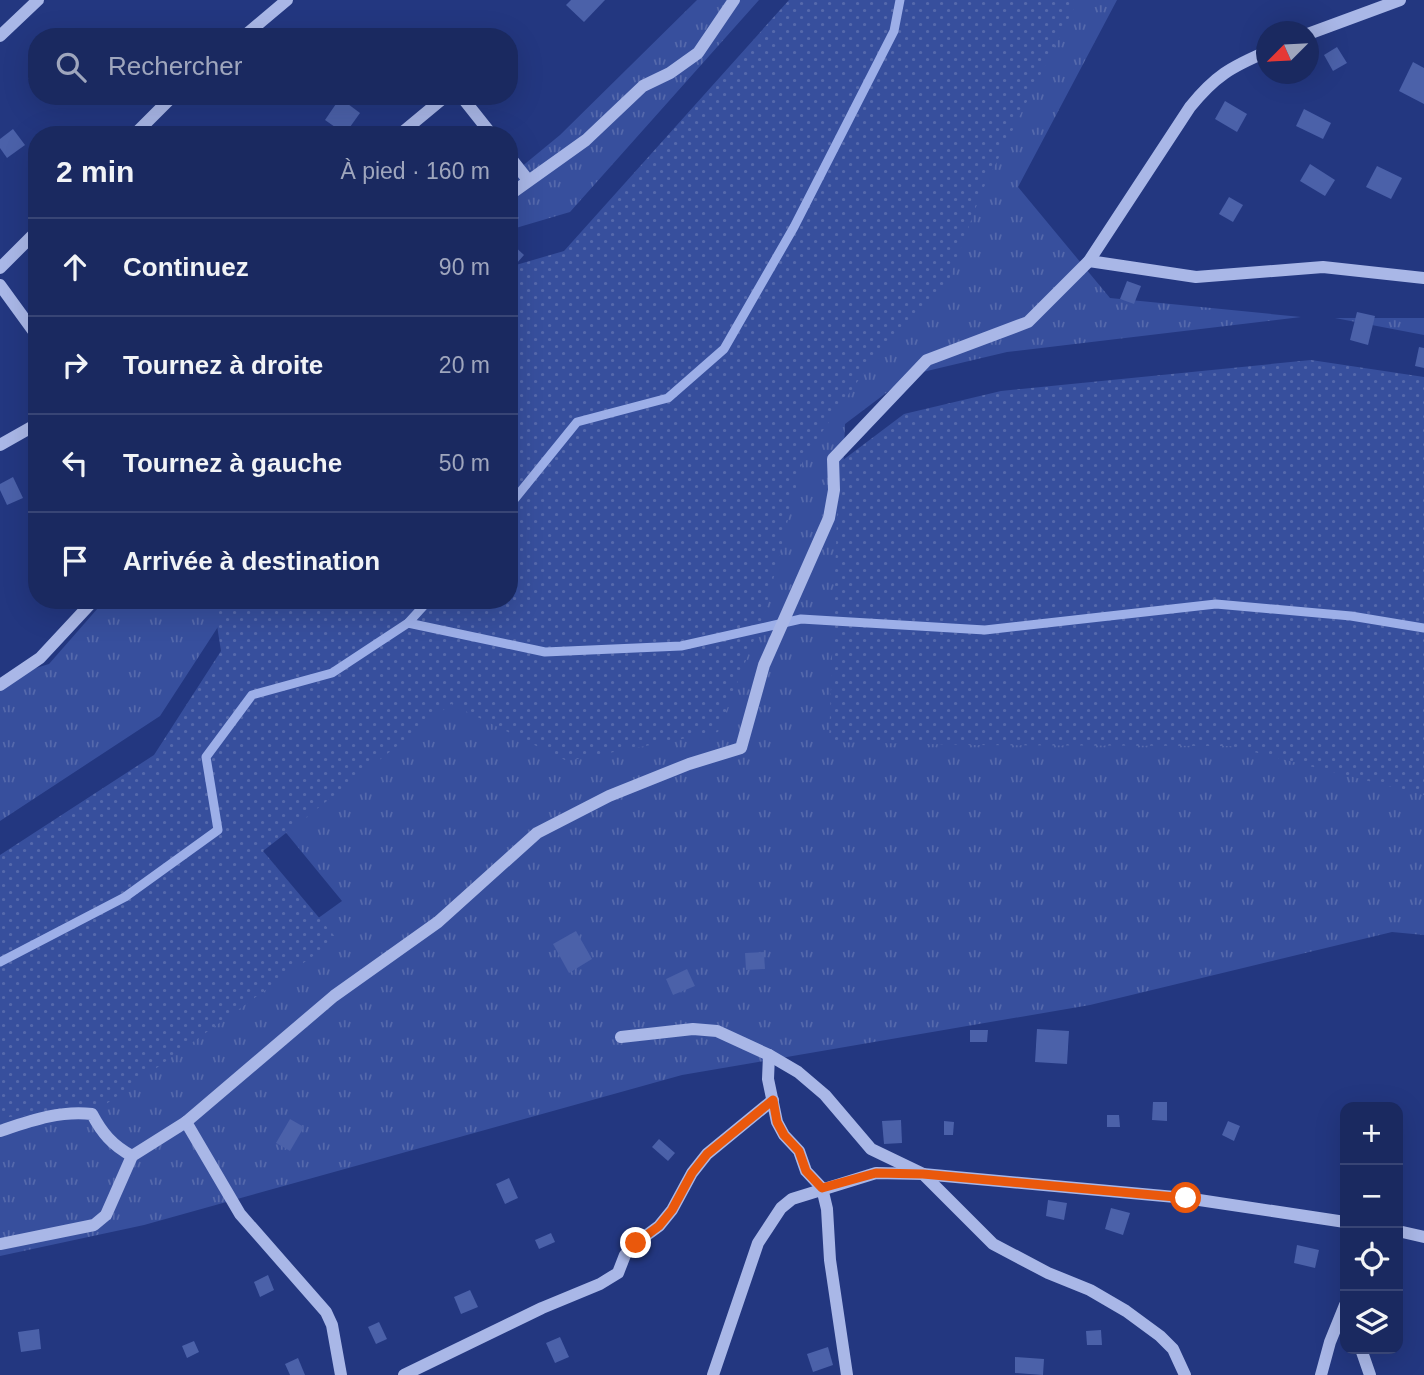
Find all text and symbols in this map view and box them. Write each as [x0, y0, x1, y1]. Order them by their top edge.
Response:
north arrow [1256, 21, 1319, 84]
search box [28, 28, 518, 105]
icon: search [52, 48, 90, 86]
text: Rechercher [108, 51, 242, 81]
text: 2 min [56, 155, 134, 188]
text: À pied · 160 m [340, 158, 490, 184]
icon: ahead [56, 248, 94, 286]
text: Continuez [123, 252, 249, 282]
text: 90 m [439, 254, 490, 280]
icon: right [56, 346, 94, 384]
text: Tournez à droite [123, 350, 323, 380]
text: 20 m [439, 352, 490, 378]
icon: left [56, 444, 94, 482]
text: Tournez à gauche [123, 448, 342, 478]
text: 50 m [439, 450, 490, 476]
icon: arrive [56, 542, 94, 580]
text: Arrivée à destination [123, 546, 380, 576]
map controls [1340, 1102, 1403, 1354]
button: + [1340, 1102, 1403, 1165]
button: − [1340, 1165, 1403, 1228]
route start [1170, 1182, 1201, 1213]
route end [620, 1227, 651, 1258]
button: locate [1340, 1228, 1403, 1291]
button: layers [1340, 1291, 1403, 1354]

